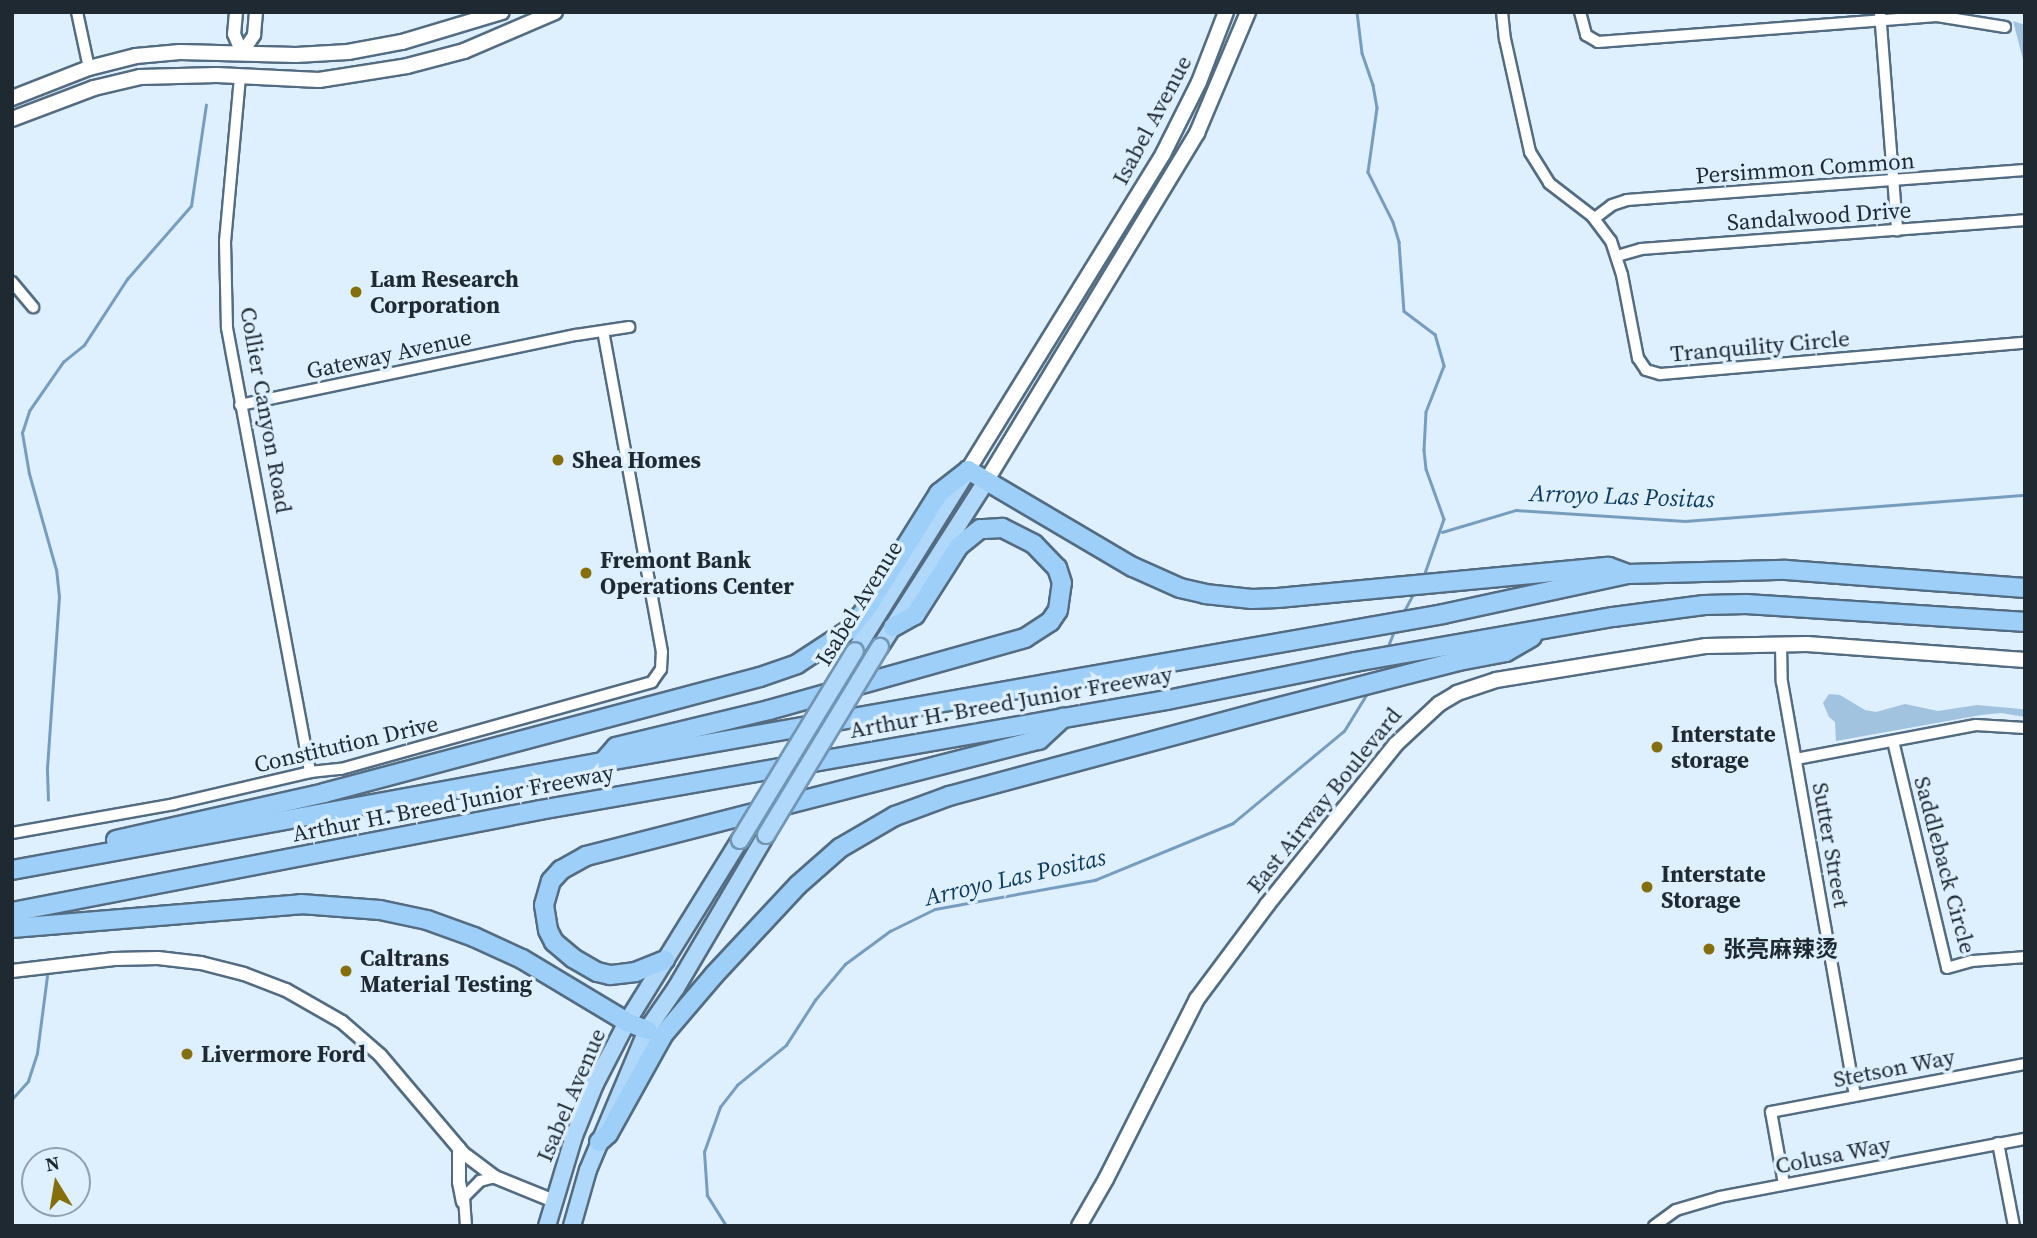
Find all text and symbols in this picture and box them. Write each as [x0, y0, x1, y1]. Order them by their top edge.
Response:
street label: Isabel Avenue [1106, 51, 1198, 189]
street label: Persimmon Common [1694, 147, 1916, 189]
street label: Sandalwood Drive [1726, 196, 1912, 236]
place label: Lam Research Corporation [370, 265, 519, 319]
marker: Lam Research Corporation [348, 284, 364, 300]
street label: Collier Canyon Road [234, 305, 298, 515]
street label: Gateway Avenue [304, 323, 474, 385]
street label: Tranquility Circle [1669, 324, 1851, 368]
place label: Shea Homes [572, 446, 701, 474]
marker: Shea Homes [550, 452, 566, 468]
water label: Arroyo Las Positas [1529, 478, 1715, 514]
street label: Isabel Avenue [810, 535, 908, 671]
place label: Fremont Bank Operations Center [600, 546, 794, 600]
marker: Fremont Bank Operations Center [578, 565, 594, 581]
street label: Arthur H. Breed Junior Freeway [848, 660, 1174, 744]
street label: East Airway Boulevard [1241, 702, 1407, 898]
street label: Constitution Drive [251, 709, 441, 779]
place label: Interstate storage [1671, 720, 1776, 774]
marker: Interstate storage [1649, 739, 1665, 755]
street label: Arthur H. Breed Junior Freeway [290, 758, 616, 848]
street label: Saddleback Circle [1908, 773, 1982, 957]
street label: Sutter Street [1806, 780, 1856, 910]
water label: Arroyo Las Positas [922, 842, 1108, 912]
place label: Interstate Storage [1661, 860, 1766, 914]
marker: Interstate Storage [1639, 879, 1655, 895]
place label: 张亮麻辣烫 [1723, 935, 1838, 963]
marker: 张亮麻辣烫 [1701, 941, 1717, 957]
place label: Caltrans Material Testing [360, 944, 532, 998]
marker: Caltrans Material Testing [338, 963, 354, 979]
street label: Isabel Avenue [531, 1024, 611, 1166]
place label: Livermore Ford [201, 1040, 366, 1068]
street label: Stetson Way [1831, 1043, 1957, 1093]
marker: Livermore Ford [179, 1046, 195, 1062]
street label: Colusa Way [1773, 1130, 1893, 1180]
north arrow [21, 1147, 91, 1217]
text: N [43, 1149, 62, 1177]

